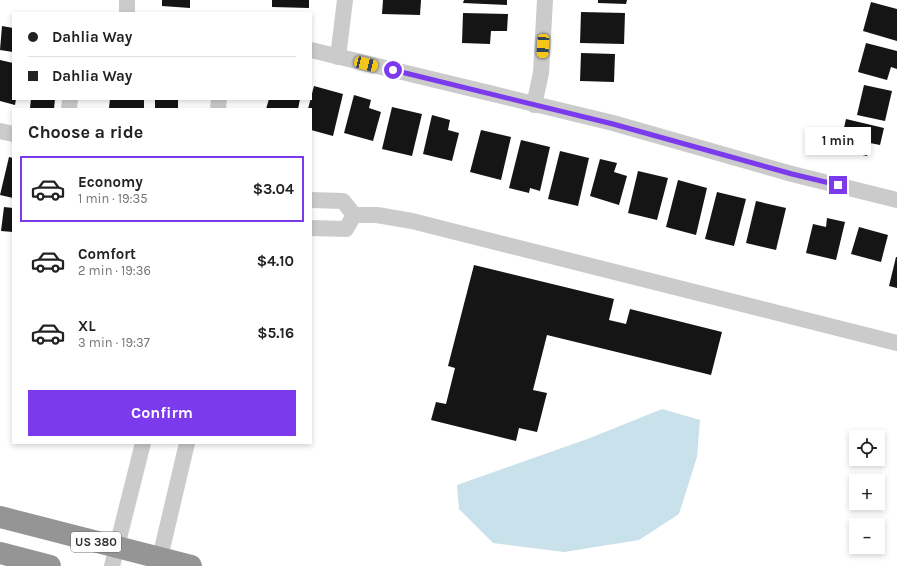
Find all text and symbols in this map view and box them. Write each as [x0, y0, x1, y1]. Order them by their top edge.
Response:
text: Dahlia Way [52, 28, 132, 46]
car [536, 34, 550, 58]
car [353, 55, 379, 73]
route start [384, 61, 402, 79]
text: Dahlia Way [52, 67, 132, 85]
text: Choose a ride [28, 121, 143, 143]
callout: 1 min [805, 127, 871, 155]
text: 1 min [822, 133, 854, 148]
icon: car [30, 171, 66, 207]
text: Economy [78, 173, 143, 191]
route end [829, 176, 847, 194]
text: $3.04 [253, 180, 294, 198]
text: 1 min · 19:35 [78, 191, 148, 206]
icon: car [30, 243, 66, 279]
text: Comfort [78, 245, 136, 263]
text: $4.10 [257, 252, 294, 270]
text: 2 min · 19:36 [78, 263, 151, 278]
icon: car [30, 315, 66, 351]
text: XL [78, 317, 96, 335]
text: $5.16 [257, 324, 294, 342]
text: 3 min · 19:37 [78, 335, 150, 350]
button: Confirm [28, 390, 296, 436]
map controls [849, 430, 885, 554]
button: locate [849, 430, 885, 466]
button: + [849, 474, 885, 510]
button: − [849, 518, 885, 554]
road number: US 380 [71, 532, 121, 552]

